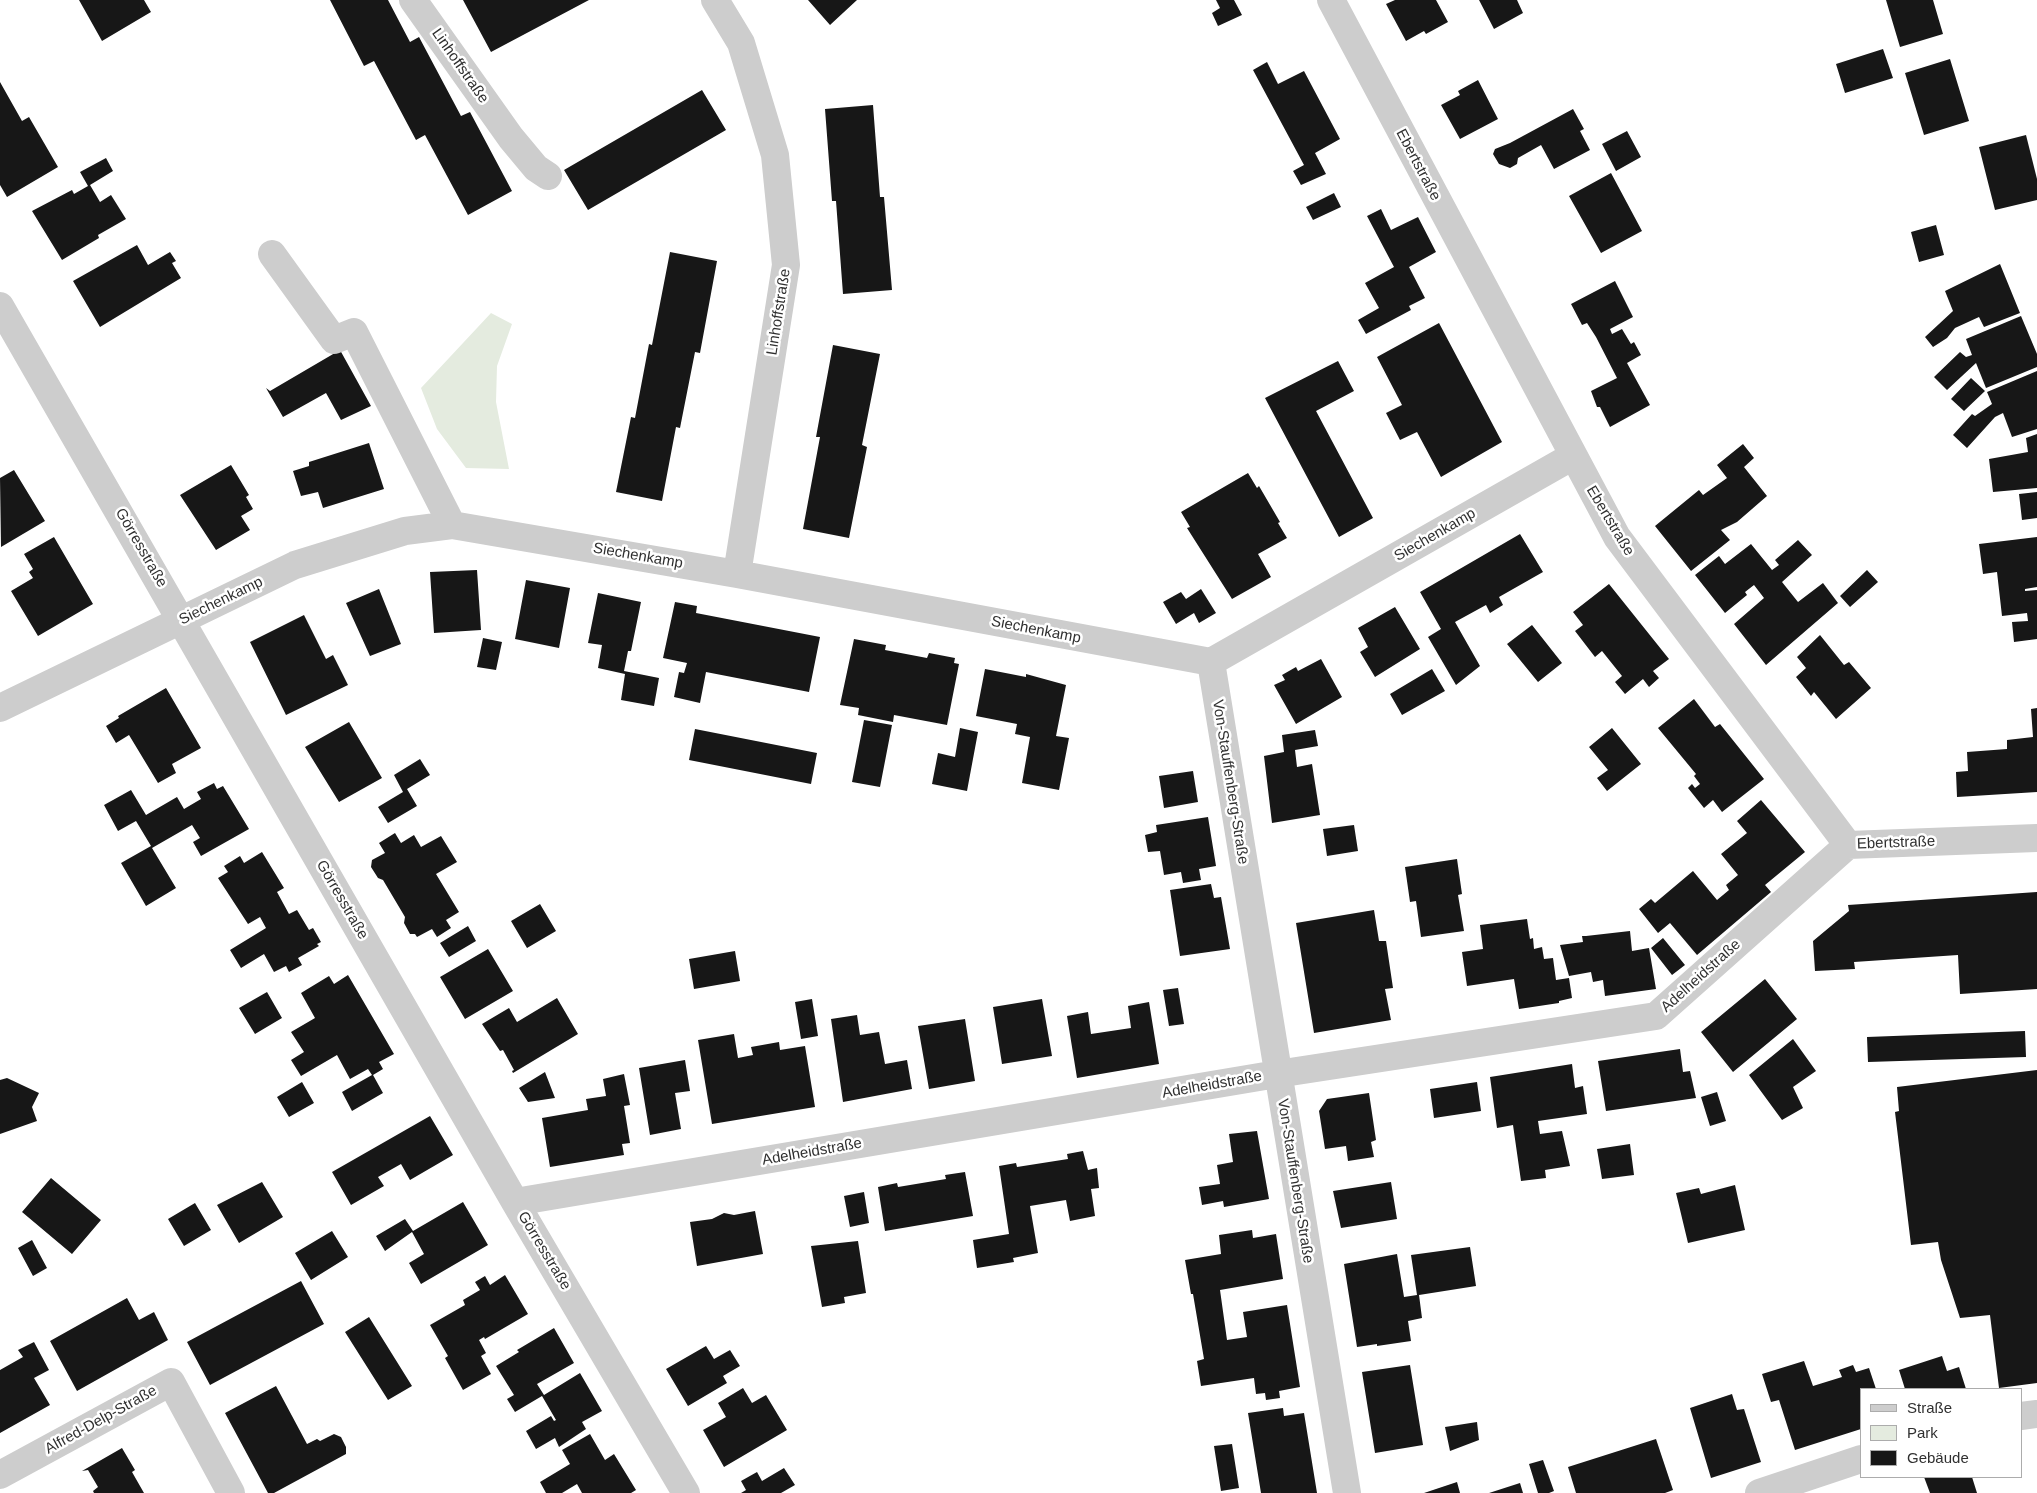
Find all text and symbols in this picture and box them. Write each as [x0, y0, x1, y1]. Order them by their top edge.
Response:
street label: Linhoffstraße [428, 25, 492, 107]
street label: Ebertstraße [1392, 126, 1444, 204]
street label: Linhoffstraße [763, 267, 795, 357]
street label: Ebertstraße [1582, 483, 1638, 559]
street label: Siechenkamp [1391, 504, 1479, 566]
street label: Görresstraße [111, 505, 171, 591]
street label: Siechenkamp [592, 539, 684, 573]
street label: Siechenkamp [176, 573, 266, 629]
street label: Siechenkamp [990, 612, 1082, 648]
street label: Von-Stauffenberg-Straße [1208, 698, 1252, 866]
street label: Ebertstraße [1857, 833, 1935, 853]
street label: Görresstraße [312, 857, 372, 943]
street label: Adelheidstraße [1657, 936, 1745, 1016]
street label: Adelheidstraße [1161, 1067, 1263, 1103]
street label: Von-Stauffenberg-Straße [1273, 1097, 1317, 1265]
street label: Adelheidstraße [761, 1134, 863, 1170]
street label: Görresstraße [514, 1208, 574, 1294]
street label: Alfred-Delp-Straße [42, 1382, 160, 1458]
legend [1860, 1388, 2022, 1478]
text: Straße [1907, 1399, 1952, 1416]
text: Park [1907, 1424, 1938, 1441]
text: Gebäude [1907, 1449, 1969, 1466]

